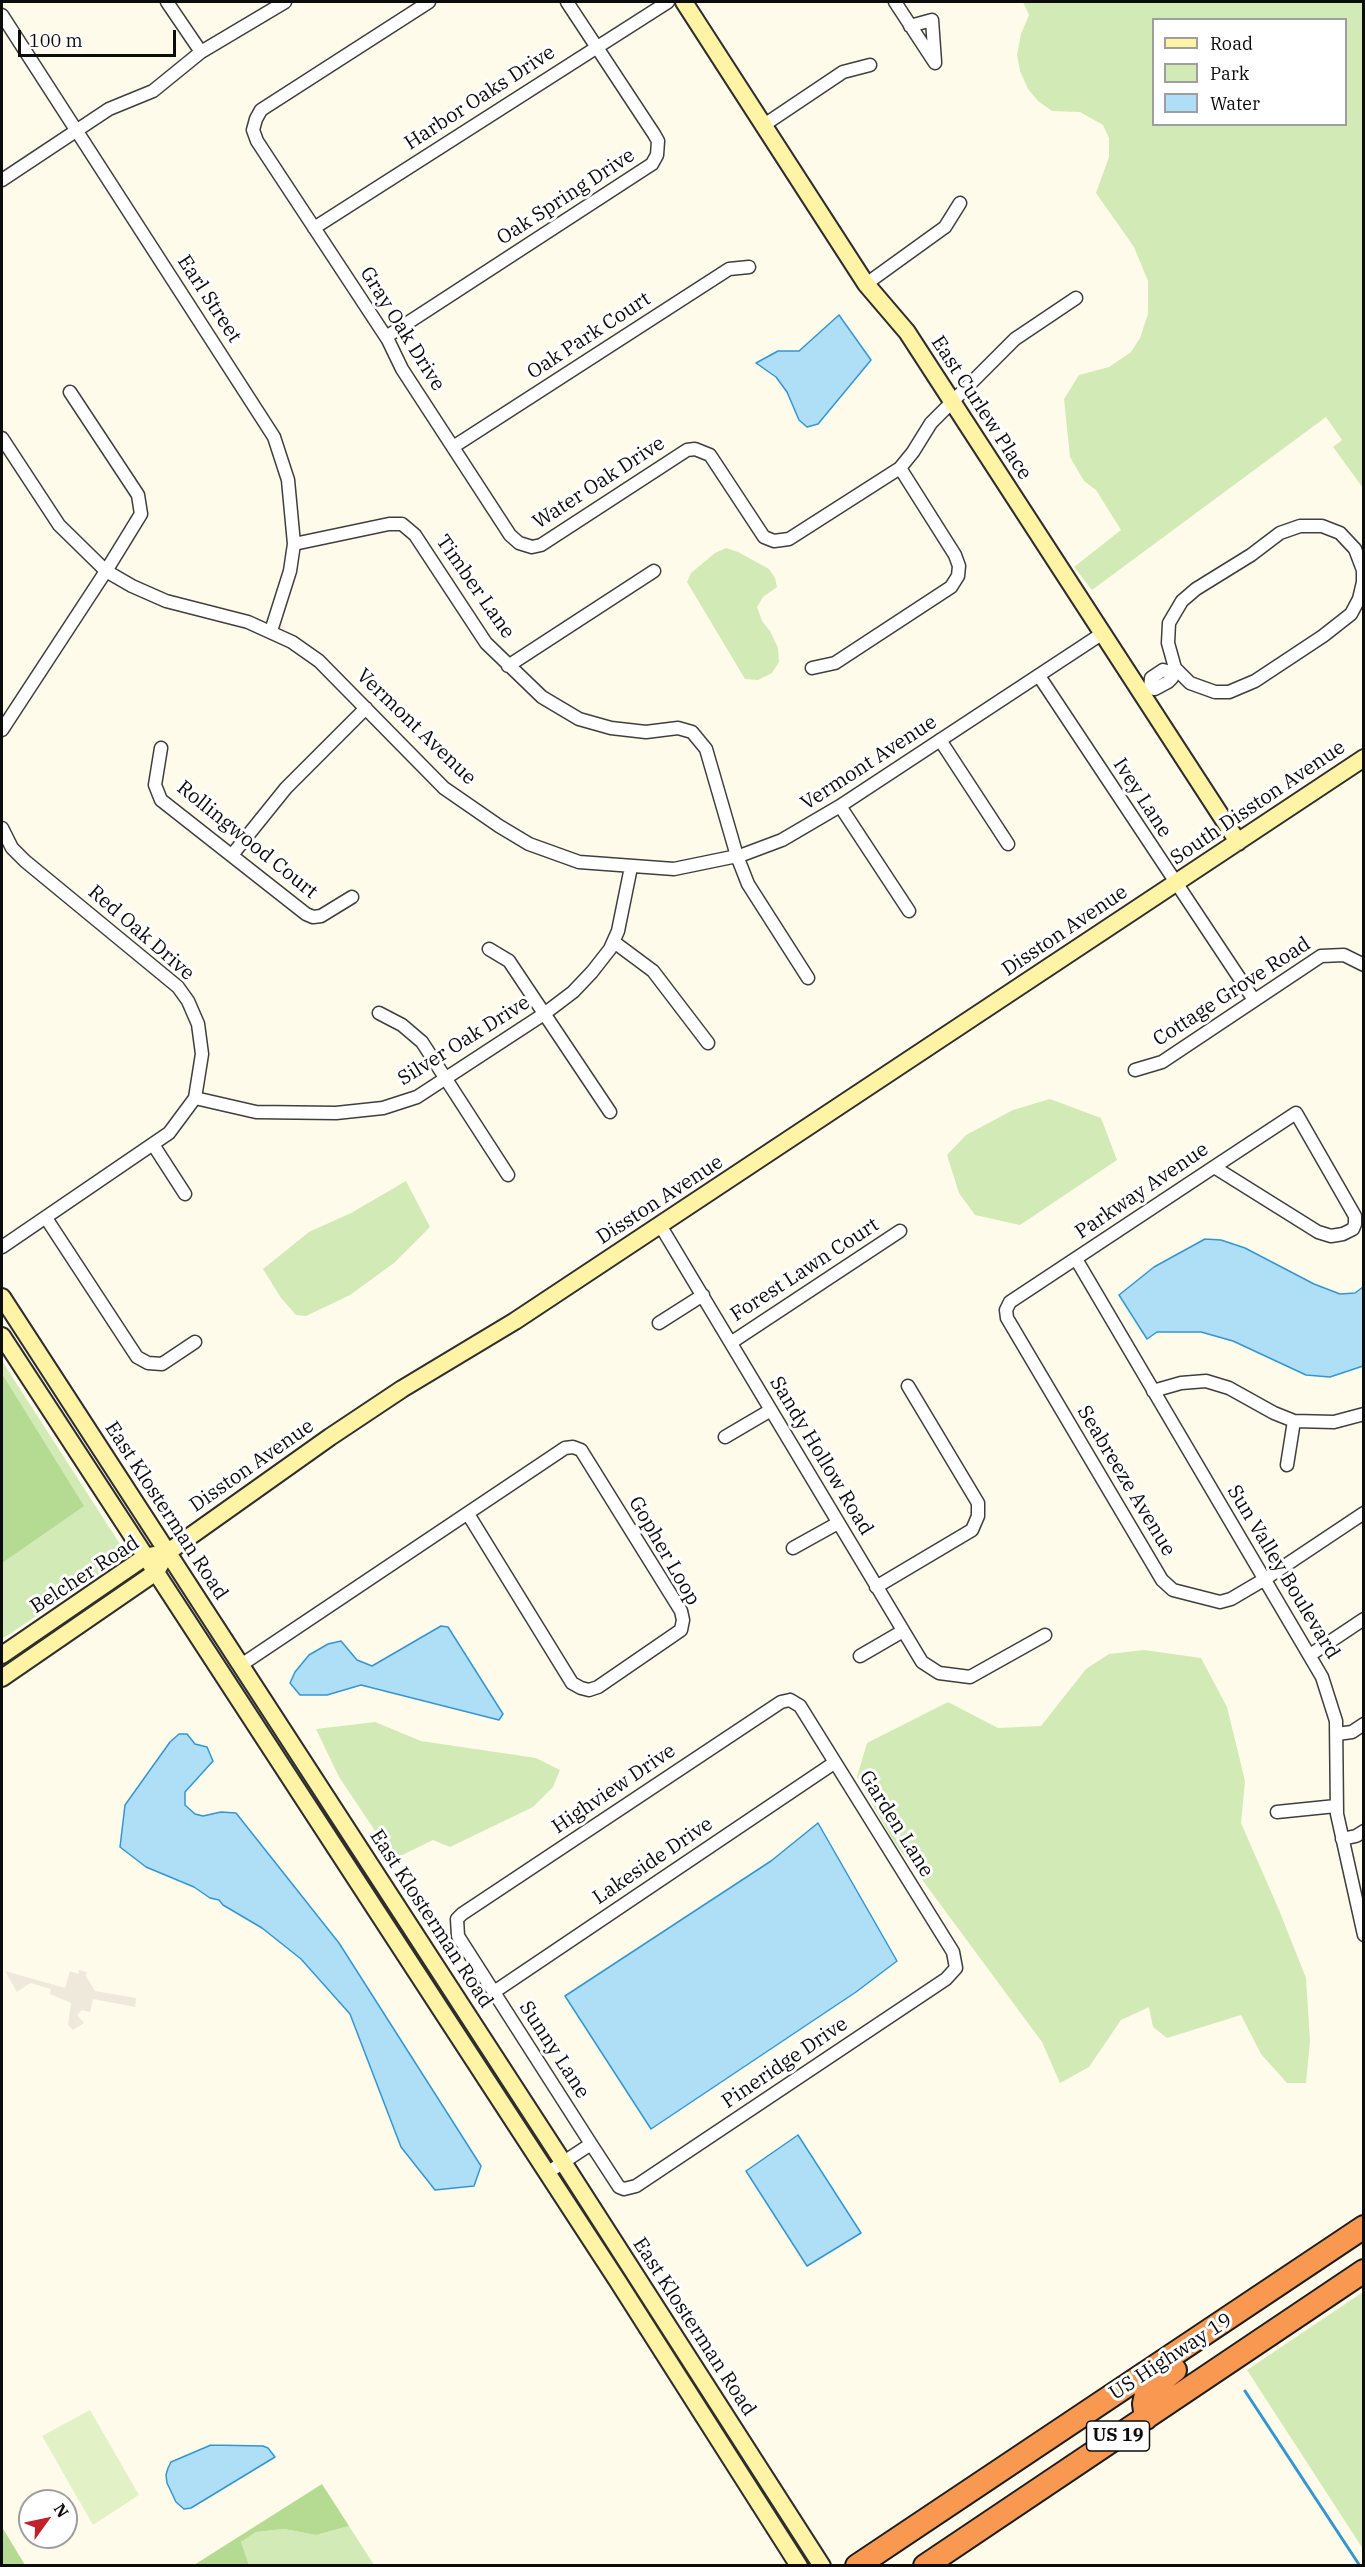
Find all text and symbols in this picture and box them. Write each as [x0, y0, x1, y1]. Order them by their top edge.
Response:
scale bar [21, 18, 178, 56]
legend [1152, 18, 1347, 126]
text: 100 m [29, 29, 83, 52]
text: Road [1210, 32, 1253, 55]
street label: Harbor Oaks Drive [400, 40, 560, 156]
text: Park [1210, 62, 1249, 85]
text: Water [1210, 92, 1260, 115]
street label: Oak Spring Drive [493, 144, 639, 250]
street label: Earl Street [172, 251, 246, 347]
street label: Gray Oak Drive [354, 263, 450, 395]
street label: Oak Park Court [523, 287, 655, 385]
street label: East Curlew Place [926, 332, 1036, 484]
street label: Water Oak Drive [529, 431, 669, 535]
street label: Timber Lane [430, 531, 520, 643]
street label: Vermont Avenue [351, 664, 481, 790]
street label: Vermont Avenue [797, 710, 941, 816]
street label: South Disston Avenue [1166, 736, 1350, 870]
street label: Ivey Lane [1108, 754, 1176, 842]
street label: Rollingwood Court [172, 776, 322, 904]
street label: Red Oak Drive [83, 880, 199, 986]
street label: Disston Avenue [998, 880, 1132, 982]
street label: Cottage Grove Road [1149, 932, 1315, 1052]
street label: Silver Oak Drive [394, 991, 534, 1091]
street label: Parkway Avenue [1071, 1138, 1213, 1244]
street label: Disston Avenue [592, 1150, 728, 1250]
street label: Forest Lawn Court [726, 1213, 884, 1327]
street label: Sandy Hollow Road [764, 1372, 878, 1540]
street label: Seabreeze Avenue [1072, 1401, 1180, 1561]
street label: Disston Avenue [185, 1414, 319, 1518]
street label: East Klosterman Road [99, 1417, 233, 1605]
street label: Sun Valley Boulevard [1222, 1481, 1344, 1663]
street label: Gopher Loop [623, 1492, 705, 1610]
street label: Belcher Road [26, 1531, 144, 1619]
street label: Highview Drive [548, 1739, 680, 1839]
street label: Garden Lane [854, 1766, 938, 1882]
street label: Lakeside Drive [589, 1812, 717, 1910]
street label: East Klosterman Road [364, 1825, 498, 2013]
street label: Sunny Lane [514, 1997, 594, 2103]
street label: Pineridge Drive [718, 2012, 852, 2114]
street label: East Klosterman Road [627, 2233, 761, 2421]
street label: US Highway 19 [1105, 2308, 1237, 2406]
road number: US 19 [1086, 2421, 1150, 2451]
north arrow [18, 2489, 78, 2549]
text: N [50, 2500, 73, 2521]

